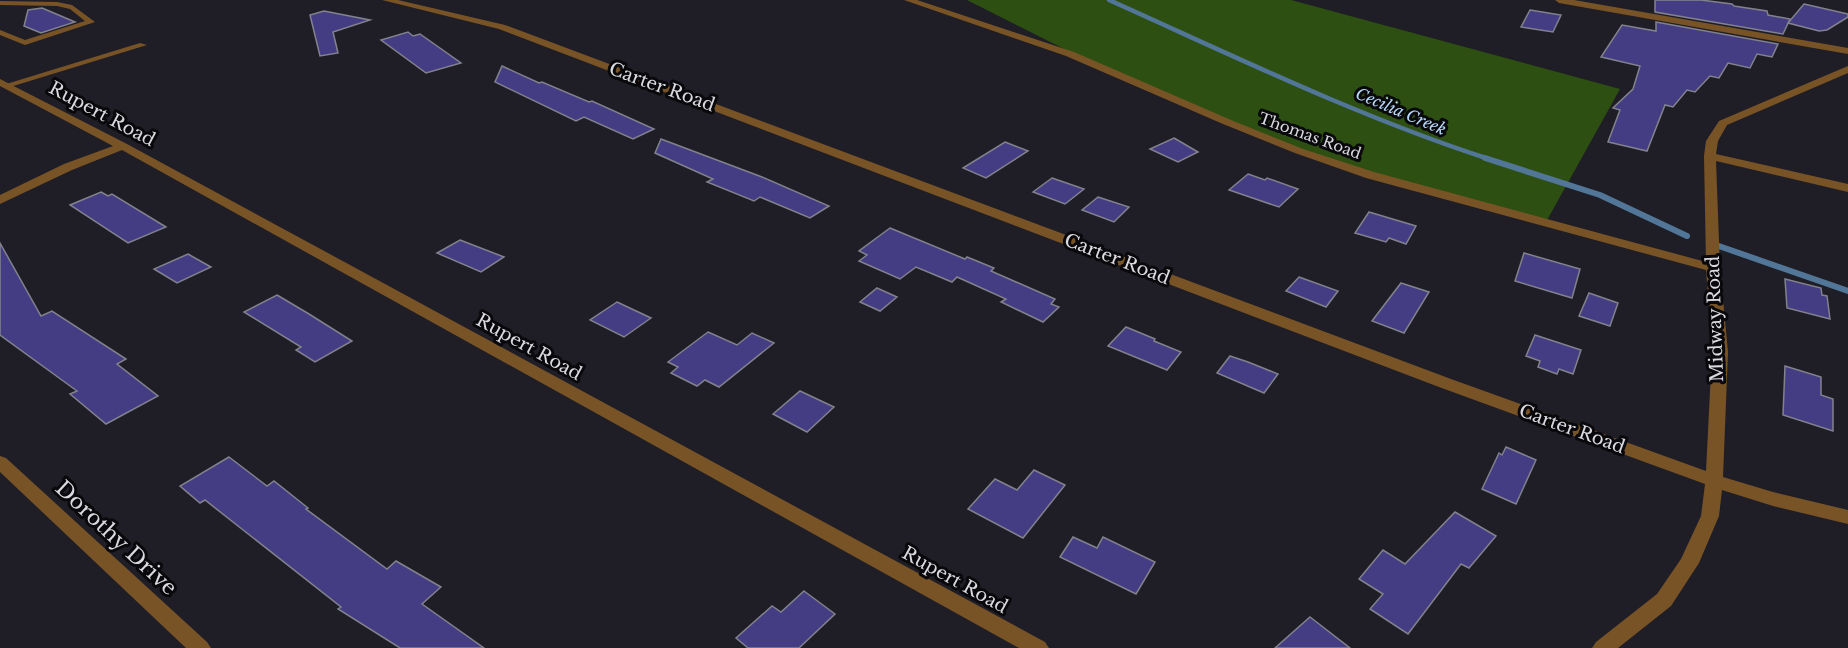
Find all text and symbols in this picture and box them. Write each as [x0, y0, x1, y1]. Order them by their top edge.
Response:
street label: Carter Road [606, 58, 718, 116]
street label: Rupert Road [45, 77, 159, 151]
water label: Cecilia Creek [1353, 83, 1449, 139]
street label: Thomas Road [1256, 108, 1364, 163]
street label: Carter Road [1061, 229, 1173, 289]
street label: Midway Road [1702, 255, 1728, 383]
street label: Rupert Road [472, 309, 586, 385]
street label: Carter Road [1516, 400, 1628, 458]
street label: Dorothy Drive [50, 475, 182, 601]
street label: Rupert Road [898, 542, 1012, 618]

